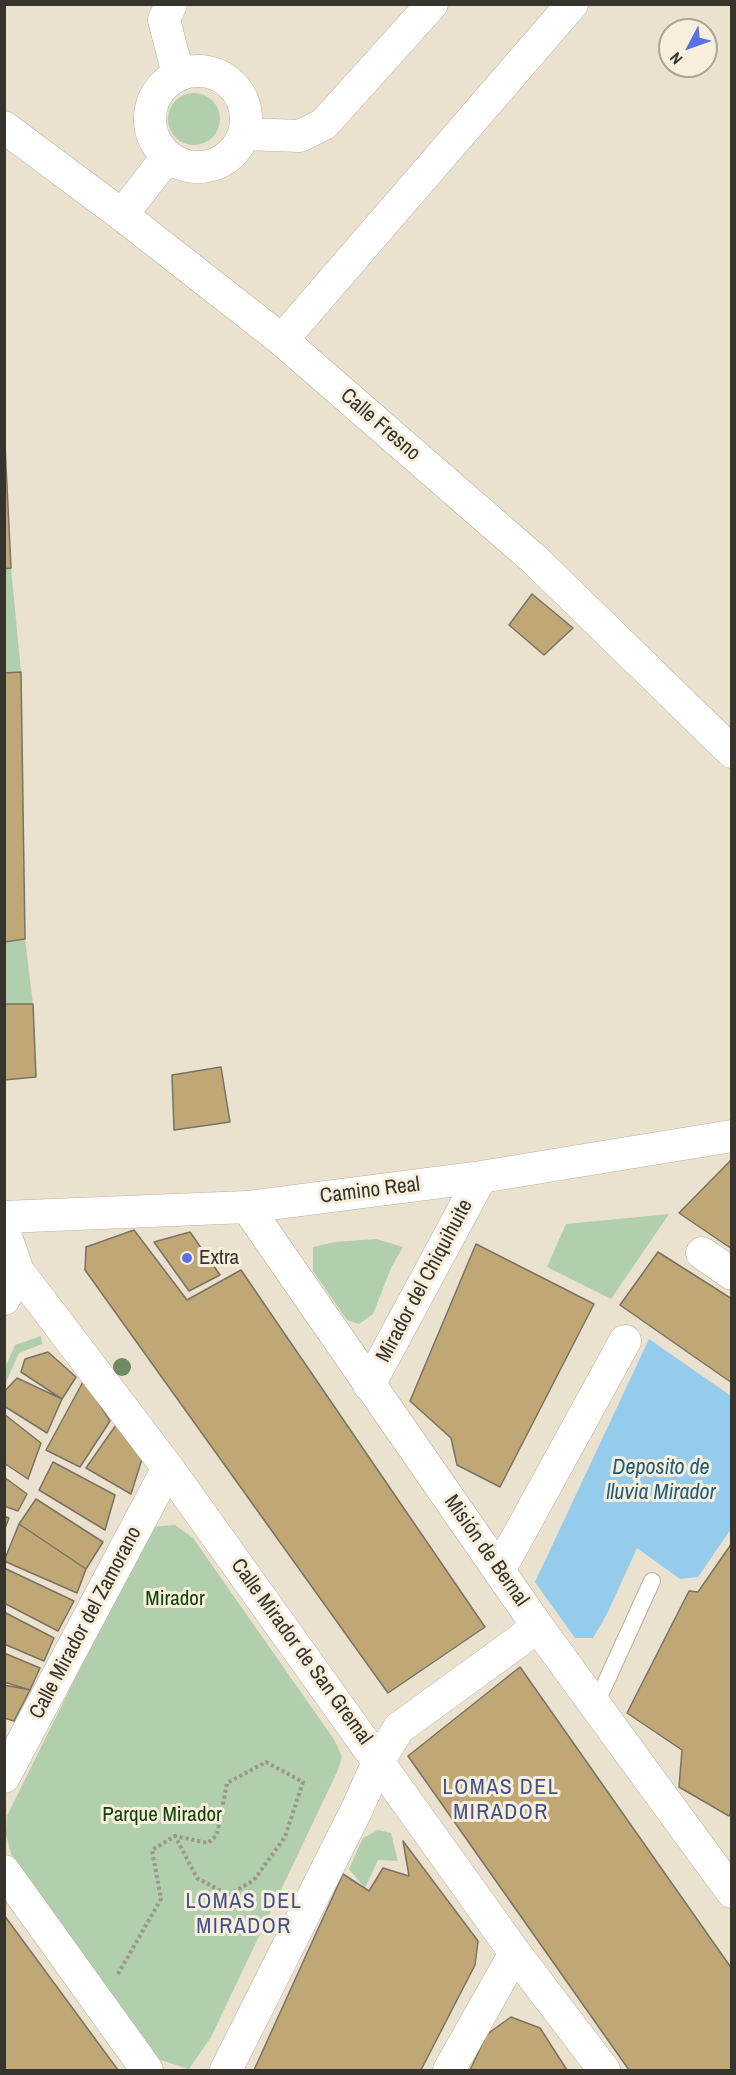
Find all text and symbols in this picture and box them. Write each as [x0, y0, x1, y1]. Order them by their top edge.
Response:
north arrow [658, 18, 718, 78]
text: N [665, 48, 687, 69]
street label: Calle Fresno [335, 383, 425, 467]
street label: Camino Real [319, 1172, 421, 1210]
street label: Mirador del Chiquihuite [371, 1195, 479, 1367]
place label: Extra [199, 1245, 239, 1271]
marker: Extra [180, 1251, 194, 1265]
water label: Deposito de lluvia Mirador [606, 1455, 716, 1506]
street label: Misión de Bernal [438, 1490, 534, 1612]
street label: Calle Mirador del Zamorano [25, 1522, 147, 1724]
street label: Calle Mirador de San Gremal [225, 1554, 377, 1750]
park label: Mirador [145, 1586, 205, 1612]
district label: LOMAS DEL MIRADOR [443, 1775, 559, 1826]
park label: Parque Mirador [102, 1802, 222, 1828]
district label: LOMAS DEL MIRADOR [186, 1889, 302, 1940]

